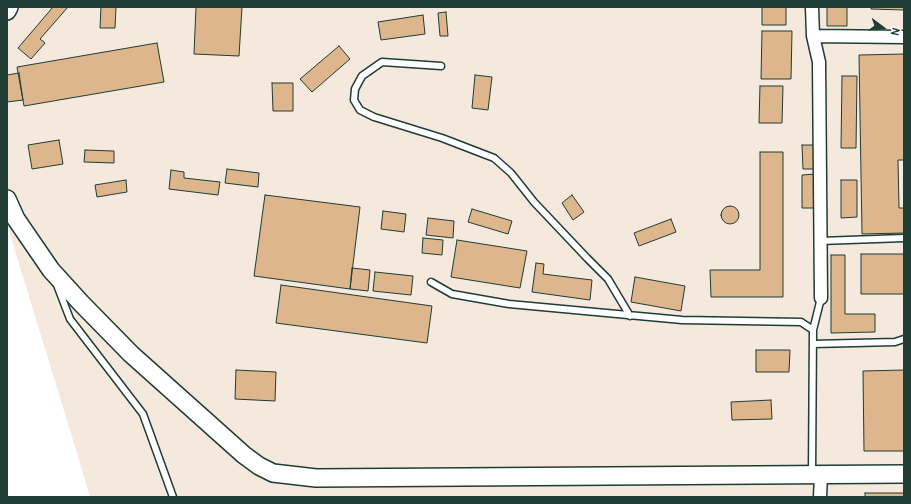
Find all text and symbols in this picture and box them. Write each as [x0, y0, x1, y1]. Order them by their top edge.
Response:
north arrow [863, 8, 903, 48]
text: N [888, 26, 902, 37]

